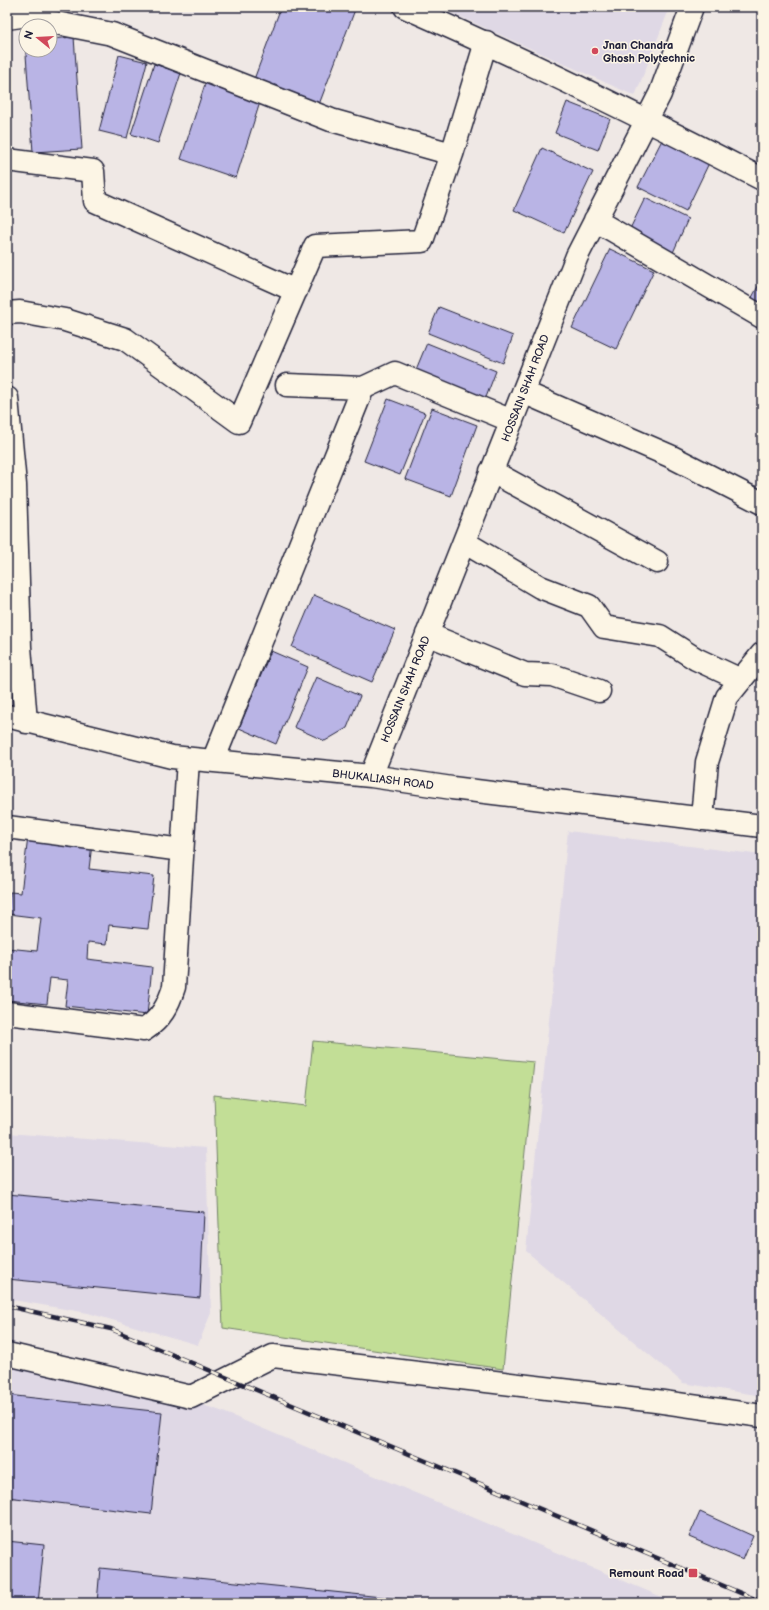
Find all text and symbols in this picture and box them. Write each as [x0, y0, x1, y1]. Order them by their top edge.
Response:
north arrow [18, 18, 58, 58]
text: N [22, 29, 36, 41]
place label: Jnan Chandra Ghosh Polytechnic [603, 39, 695, 65]
marker: Jnan Chandra Ghosh Polytechnic [590, 46, 600, 56]
street label: HOSSAIN SHAH ROAD [499, 333, 552, 444]
street label: HOSSAIN SHAH ROAD [378, 634, 433, 744]
street label: BHUKALIASH ROAD [331, 767, 434, 792]
place label: Remount Road [609, 1567, 684, 1580]
marker: Remount Road [687, 1567, 699, 1579]

